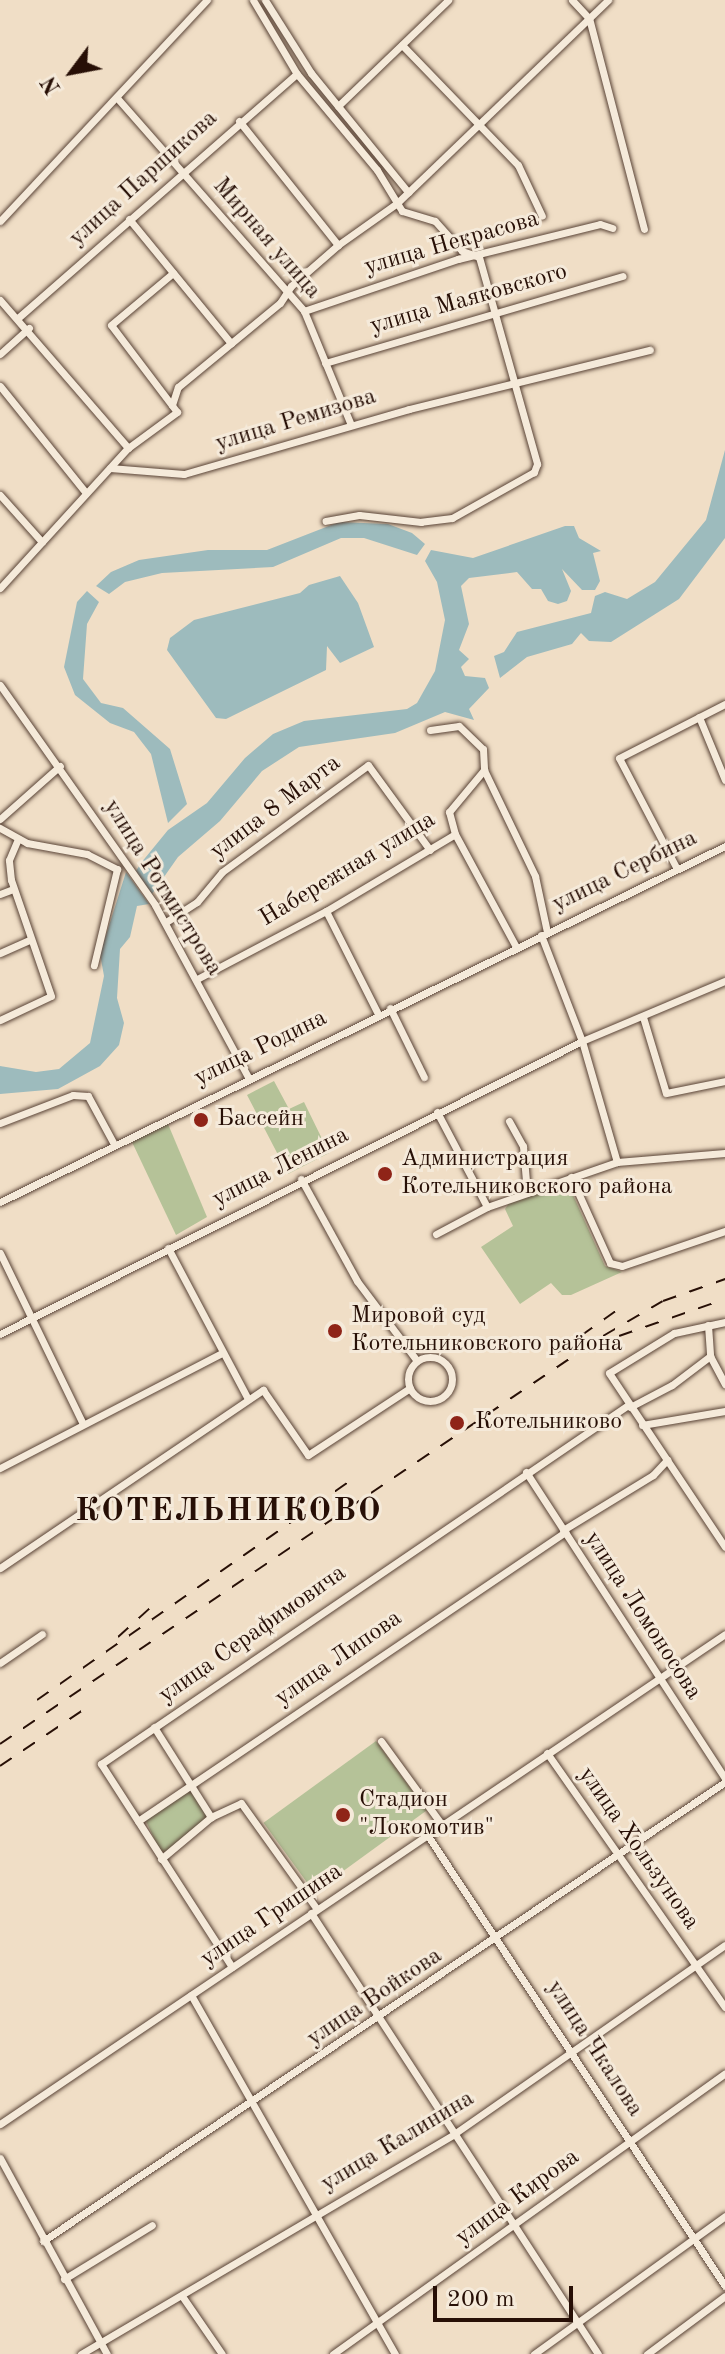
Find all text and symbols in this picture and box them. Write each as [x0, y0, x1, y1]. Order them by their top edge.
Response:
north arrow [32, 32, 112, 112]
text: N [38, 72, 65, 98]
street label: улица Паршикова [64, 105, 224, 253]
street label: Мирная улица [206, 173, 326, 305]
street label: улица Некрасова [361, 205, 543, 283]
street label: улица Маяковского [367, 258, 571, 342]
street label: улица Ремизова [212, 383, 380, 459]
street label: улица 8 Марта [205, 749, 347, 867]
street label: улица Ротмистрова [96, 794, 228, 982]
street label: Набережная улица [255, 806, 441, 934]
street label: улица Сербина [548, 825, 702, 919]
street label: улица Родина [190, 1004, 332, 1094]
place label: Бассейн [217, 1106, 304, 1134]
marker: Бассейн [192, 1111, 210, 1129]
street label: улица Ленина [208, 1121, 354, 1215]
place label: Администрация Котельниковского района [401, 1146, 673, 1202]
marker: Администрация Котельниковского района [376, 1165, 394, 1183]
place label: Мировой суд Котельниковского района [351, 1303, 623, 1359]
marker: Мировой суд Котельниковского района [326, 1322, 344, 1340]
place label: Котельниково [475, 1409, 622, 1437]
marker: Котельниково [446, 1412, 468, 1434]
district label: КОТЕЛЬНИКОВО [75, 1493, 383, 1531]
street label: улица Ломоносова [577, 1526, 707, 1706]
street label: улица Серафимовича [154, 1559, 352, 1711]
street label: улица Липова [270, 1605, 408, 1713]
street label: улица Хользунова [571, 1762, 705, 1936]
place label: Стадион "Локомотив" [359, 1787, 494, 1843]
marker: Стадион "Локомотив" [334, 1806, 352, 1824]
street label: улица Гришина [195, 1858, 349, 1974]
street label: улица Войкова [302, 1942, 448, 2054]
street label: улица Чкалова [539, 1975, 649, 2123]
street label: улица Калинина [316, 2085, 480, 2199]
street label: улица Кирова [450, 2143, 586, 2253]
scale bar [437, 2270, 577, 2320]
text: 200 m [447, 2288, 515, 2312]

